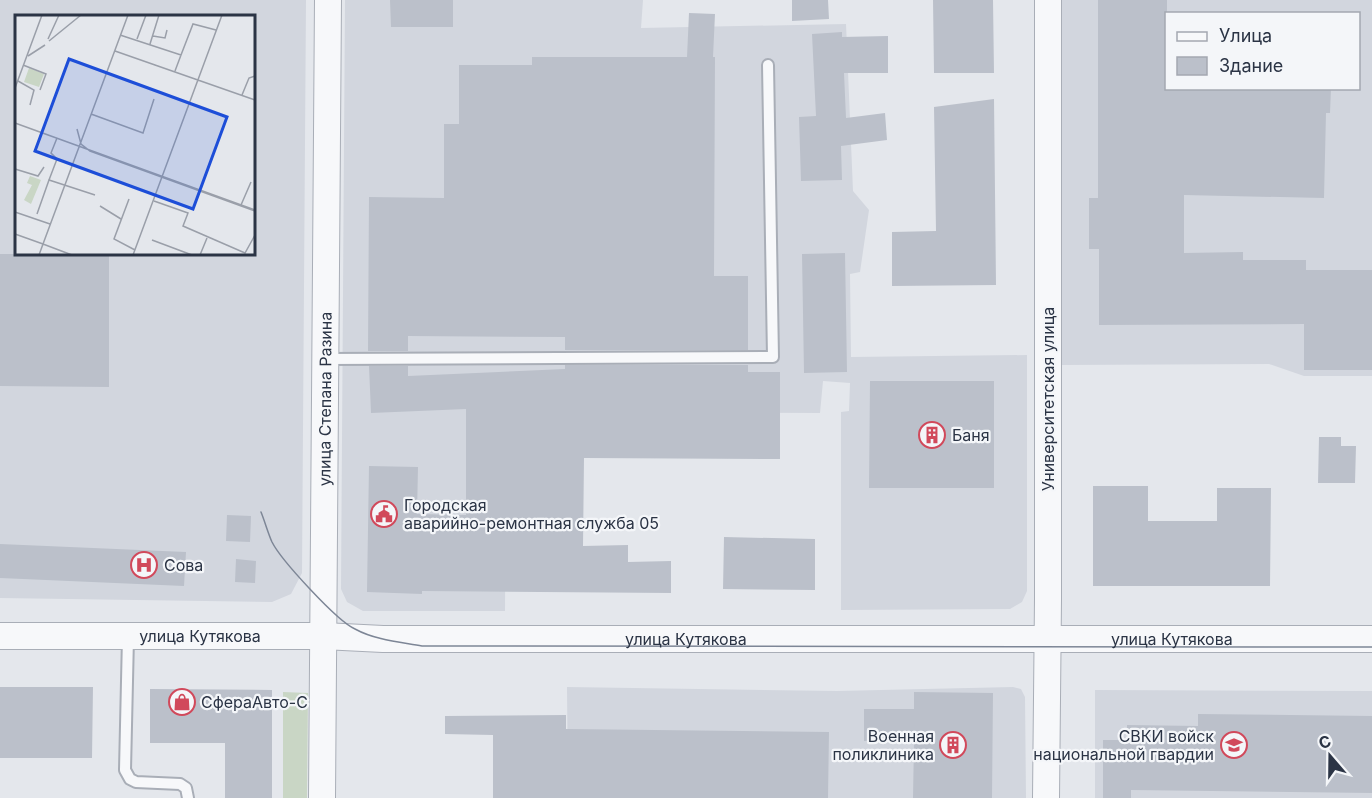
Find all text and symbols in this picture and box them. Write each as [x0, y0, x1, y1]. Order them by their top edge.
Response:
legend [1165, 12, 1360, 90]
inset map [15, 15, 255, 255]
text: Улица [1219, 25, 1272, 46]
text: Здание [1219, 55, 1283, 76]
street label: Университетская улица [1038, 307, 1058, 491]
street label: улица Степана Разина [314, 312, 336, 486]
building icon: Баня [917, 420, 947, 450]
place label: Баня [952, 425, 990, 445]
place label: Городская аварийно-ремонтная служба 05 [404, 495, 659, 533]
public building icon: Городская аварийно-ремонтная служба 05 [369, 499, 399, 529]
hospital icon: Сова [129, 550, 159, 580]
place label: Сова [164, 555, 203, 575]
street label: улица Кутякова [139, 626, 261, 646]
street label: улица Кутякова [625, 629, 747, 649]
street label: улица Кутякова [1111, 629, 1233, 649]
shop icon: СфераАвто-С [167, 687, 197, 717]
place label: СфераАвто-С [201, 692, 308, 712]
place label: Военная поликлиника [832, 726, 934, 764]
place label: СВКИ войск национальной гвардии [1033, 726, 1214, 764]
north arrow [1300, 726, 1360, 786]
building icon: Военная поликлиника [938, 730, 968, 760]
school or university icon: СВКИ войск национальной гвардии [1219, 730, 1249, 760]
text: С [1316, 730, 1334, 753]

